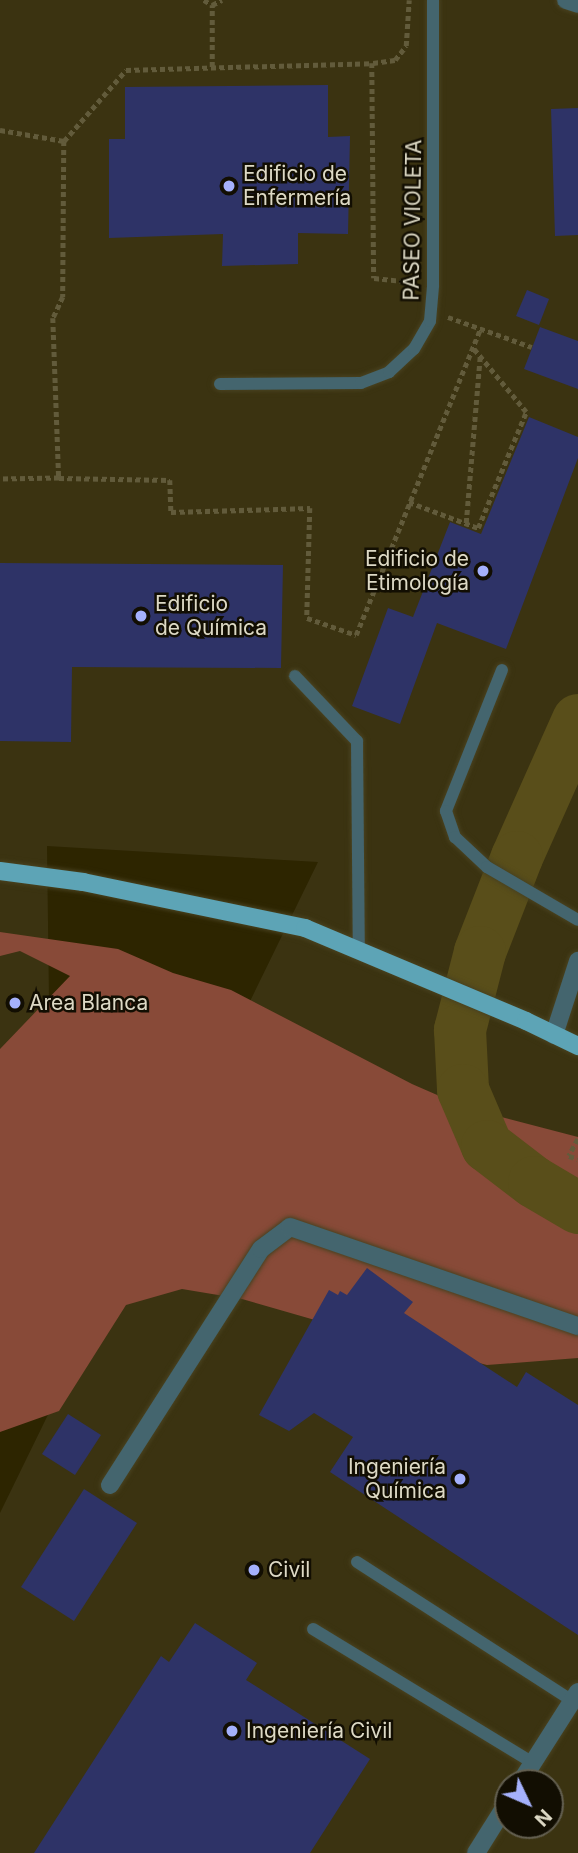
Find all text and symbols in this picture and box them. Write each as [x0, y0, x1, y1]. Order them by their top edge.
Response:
street label: PASEO VIOLETA [399, 139, 427, 301]
place label: Edificio de Enfermería [243, 161, 351, 211]
marker: Edificio de Enfermería [221, 178, 237, 194]
place label: Edificio de Etimología [365, 546, 469, 596]
marker: Edificio de Etimología [475, 563, 491, 579]
place label: Edificio de Química [155, 591, 267, 641]
marker: Edificio de Química [133, 608, 149, 624]
place label: Area Blanca [29, 990, 148, 1016]
marker: Area Blanca [7, 995, 23, 1011]
place label: Ingeniería Química [348, 1454, 446, 1504]
marker: Ingeniería Química [452, 1471, 468, 1487]
place label: Civil [268, 1557, 310, 1583]
marker: Civil [246, 1562, 262, 1578]
place label: Ingeniería Civil [246, 1718, 392, 1744]
marker: Ingeniería Civil [224, 1723, 240, 1739]
north arrow [494, 1769, 564, 1839]
text: N [530, 1804, 556, 1831]

